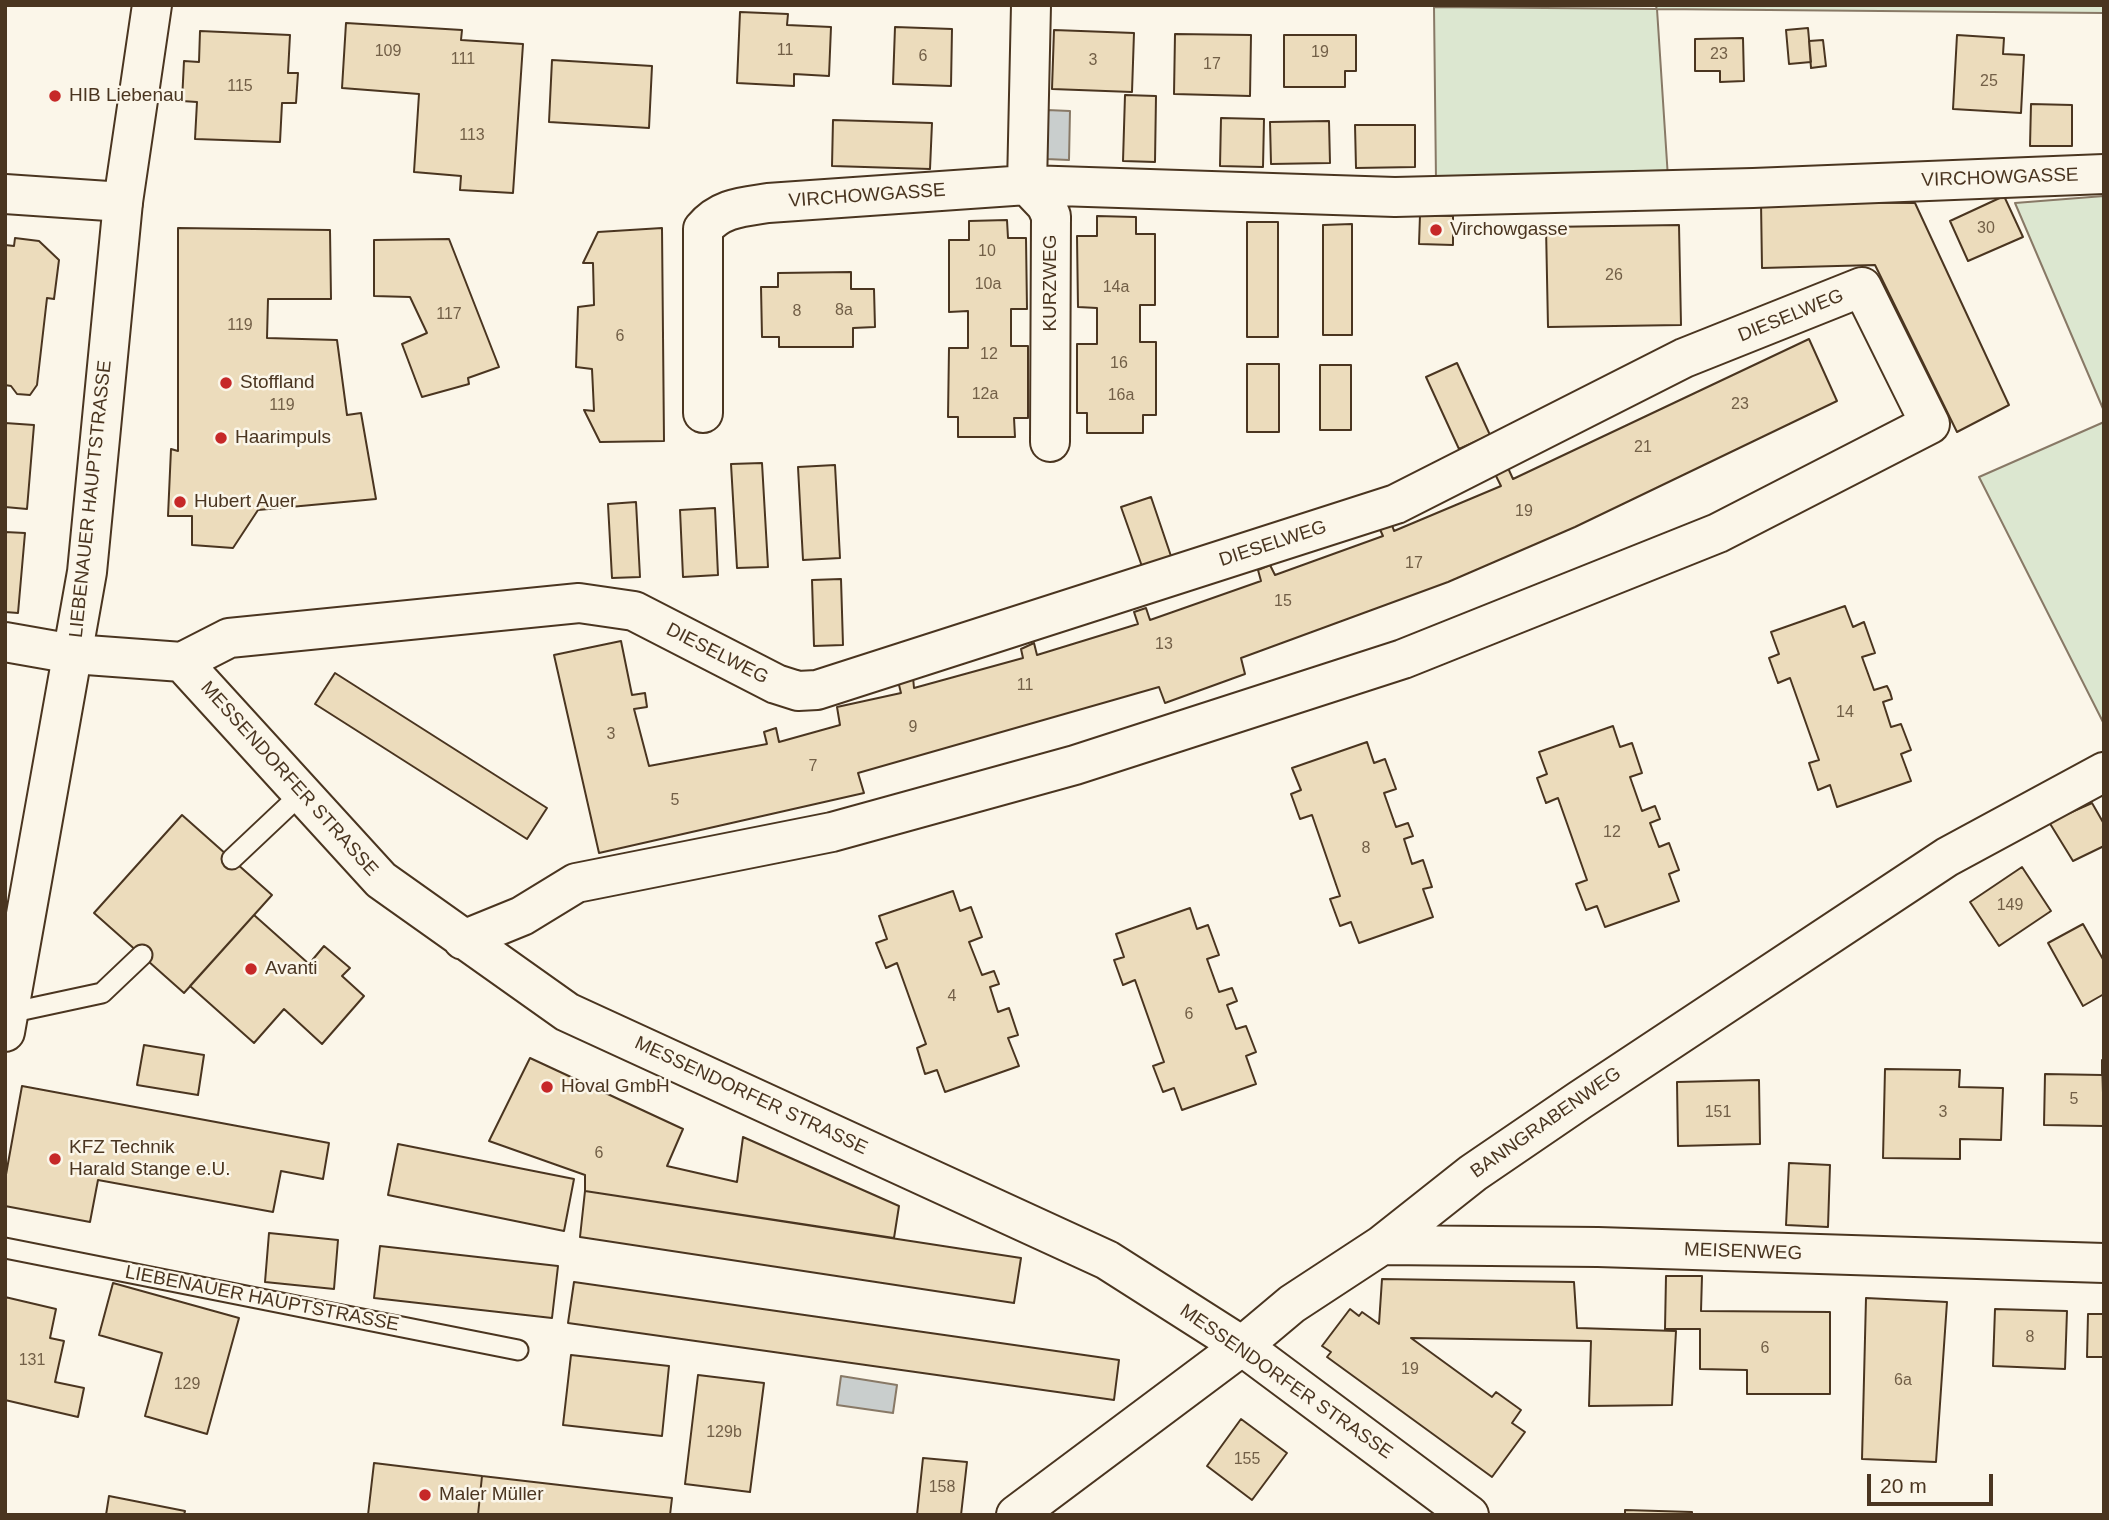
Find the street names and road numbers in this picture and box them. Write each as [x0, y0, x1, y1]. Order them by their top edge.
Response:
street label: VIRCHOWGASSE [1921, 164, 2079, 192]
street label: VIRCHOWGASSE [788, 179, 946, 213]
street label: KURZWEG [1040, 234, 1062, 332]
street label: DIESELWEG [1735, 285, 1847, 347]
street label: LIEBENAUER HAUPTSTRASSE [65, 359, 117, 639]
street label: DIESELWEG [1216, 516, 1330, 572]
street label: DIESELWEG [662, 619, 772, 689]
street label: MESSENDORFER STRASSE [195, 677, 383, 881]
street label: MESSENDORFER STRASSE [631, 1032, 871, 1160]
street label: BANNGRABENWEG [1466, 1062, 1626, 1184]
street label: MEISENWEG [1684, 1239, 1802, 1265]
street label: LIEBENAUER HAUPTSTRASSE [123, 1261, 401, 1337]
street label: MESSENDORFER STRASSE [1175, 1300, 1397, 1464]

